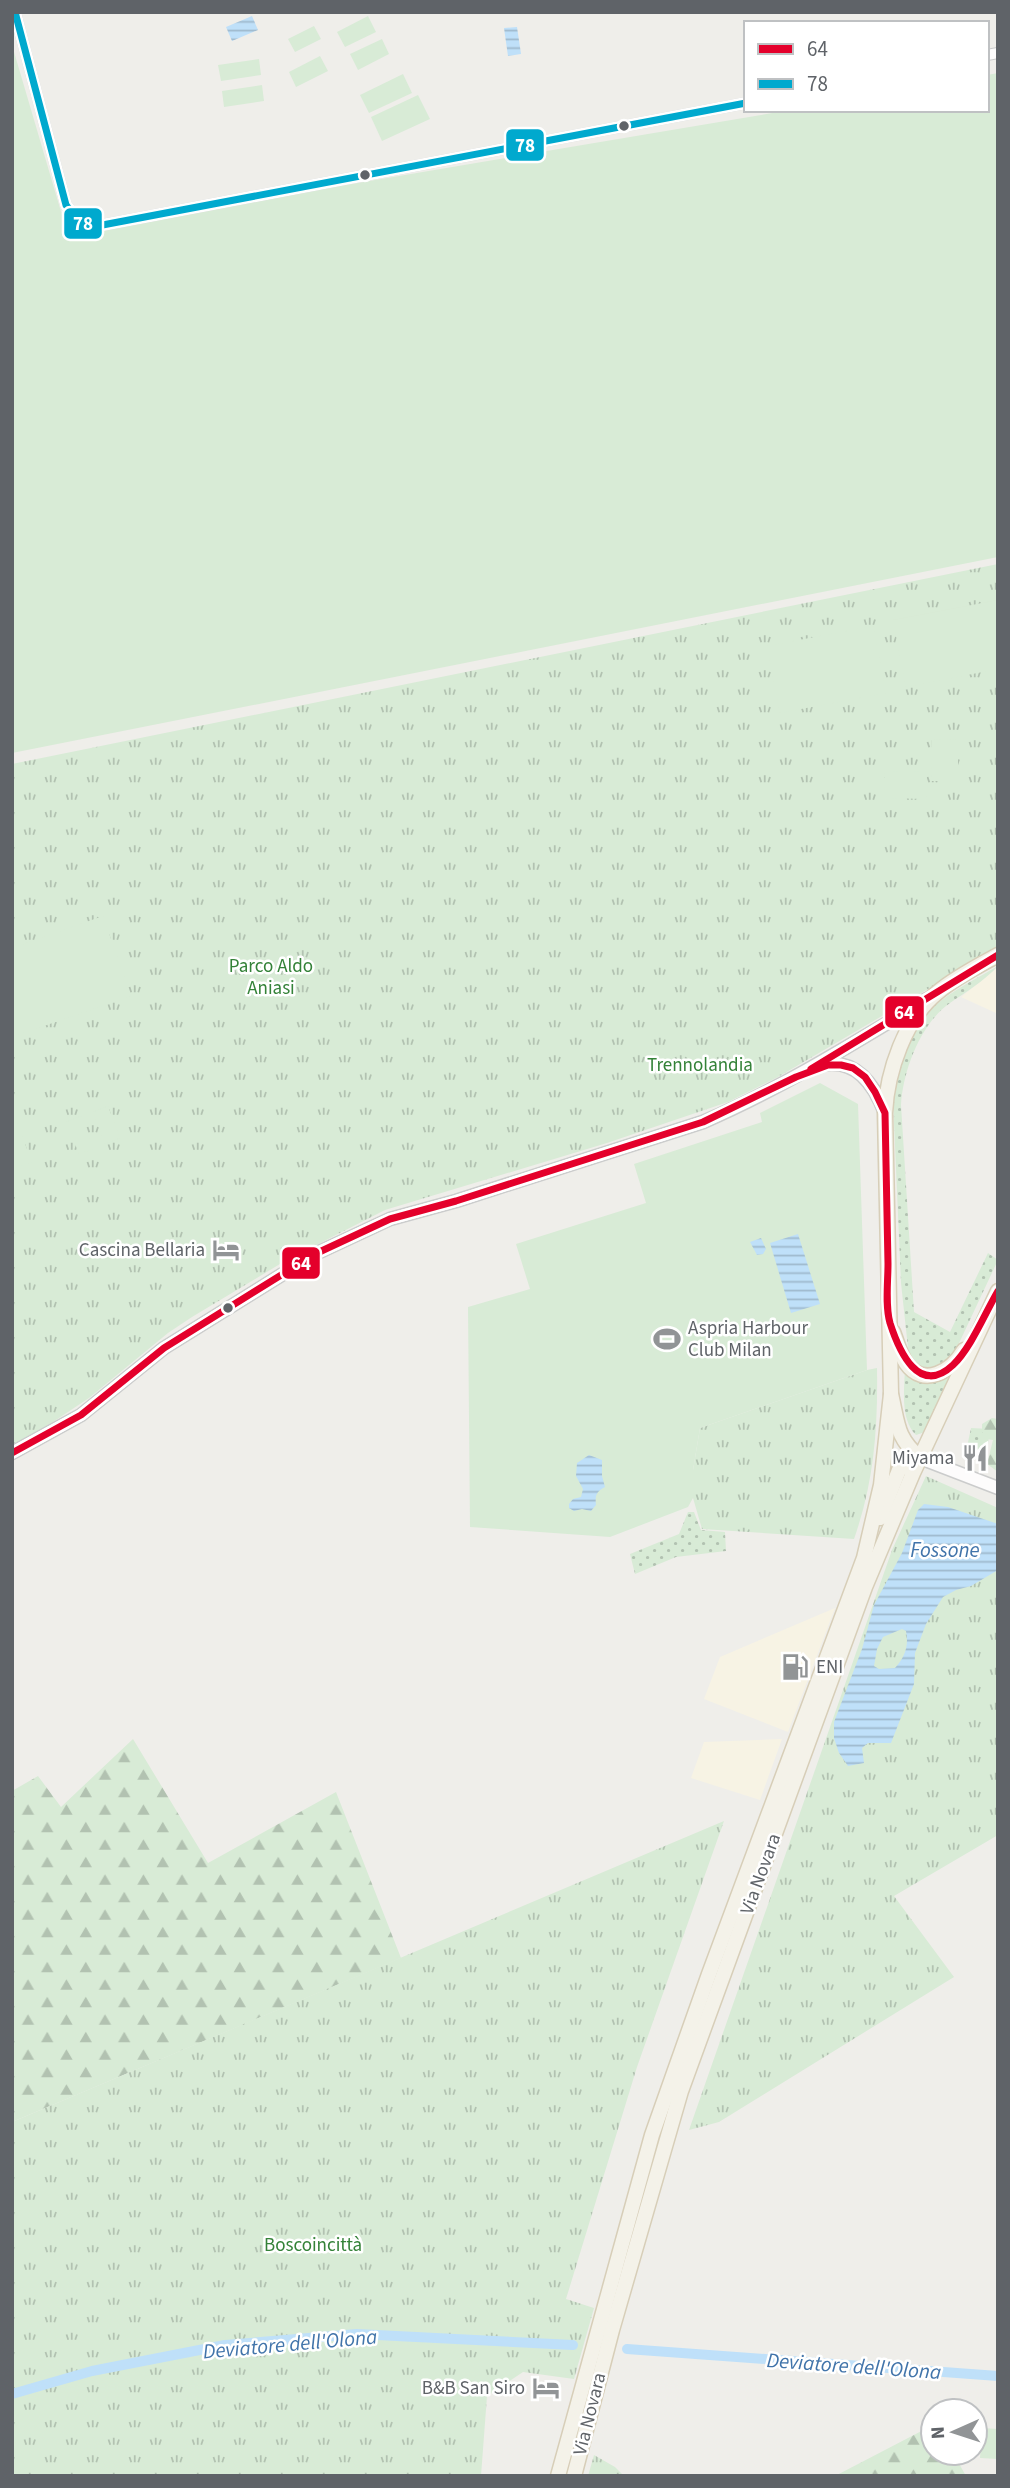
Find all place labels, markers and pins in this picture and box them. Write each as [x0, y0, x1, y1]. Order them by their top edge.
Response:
unlabelled marker [617, 119, 631, 133]
unlabelled marker [358, 168, 372, 182]
hotel icon: Cascina Bellaria [211, 1235, 241, 1265]
place label: Cascina Bellaria [79, 1237, 205, 1264]
unlabelled marker [221, 1301, 235, 1315]
place label: Aspria Harbour Club Milan [688, 1315, 809, 1364]
sports icon: Aspria Harbour Club Milan [652, 1324, 682, 1354]
restaurant icon: Miyama [960, 1443, 990, 1473]
place label: Miyama [892, 1445, 954, 1472]
fuel station icon: ENI [780, 1652, 810, 1682]
place label: ENI [816, 1654, 843, 1681]
hotel icon: B&B San Siro [531, 2373, 561, 2403]
place label: B&B San Siro [422, 2375, 525, 2402]

